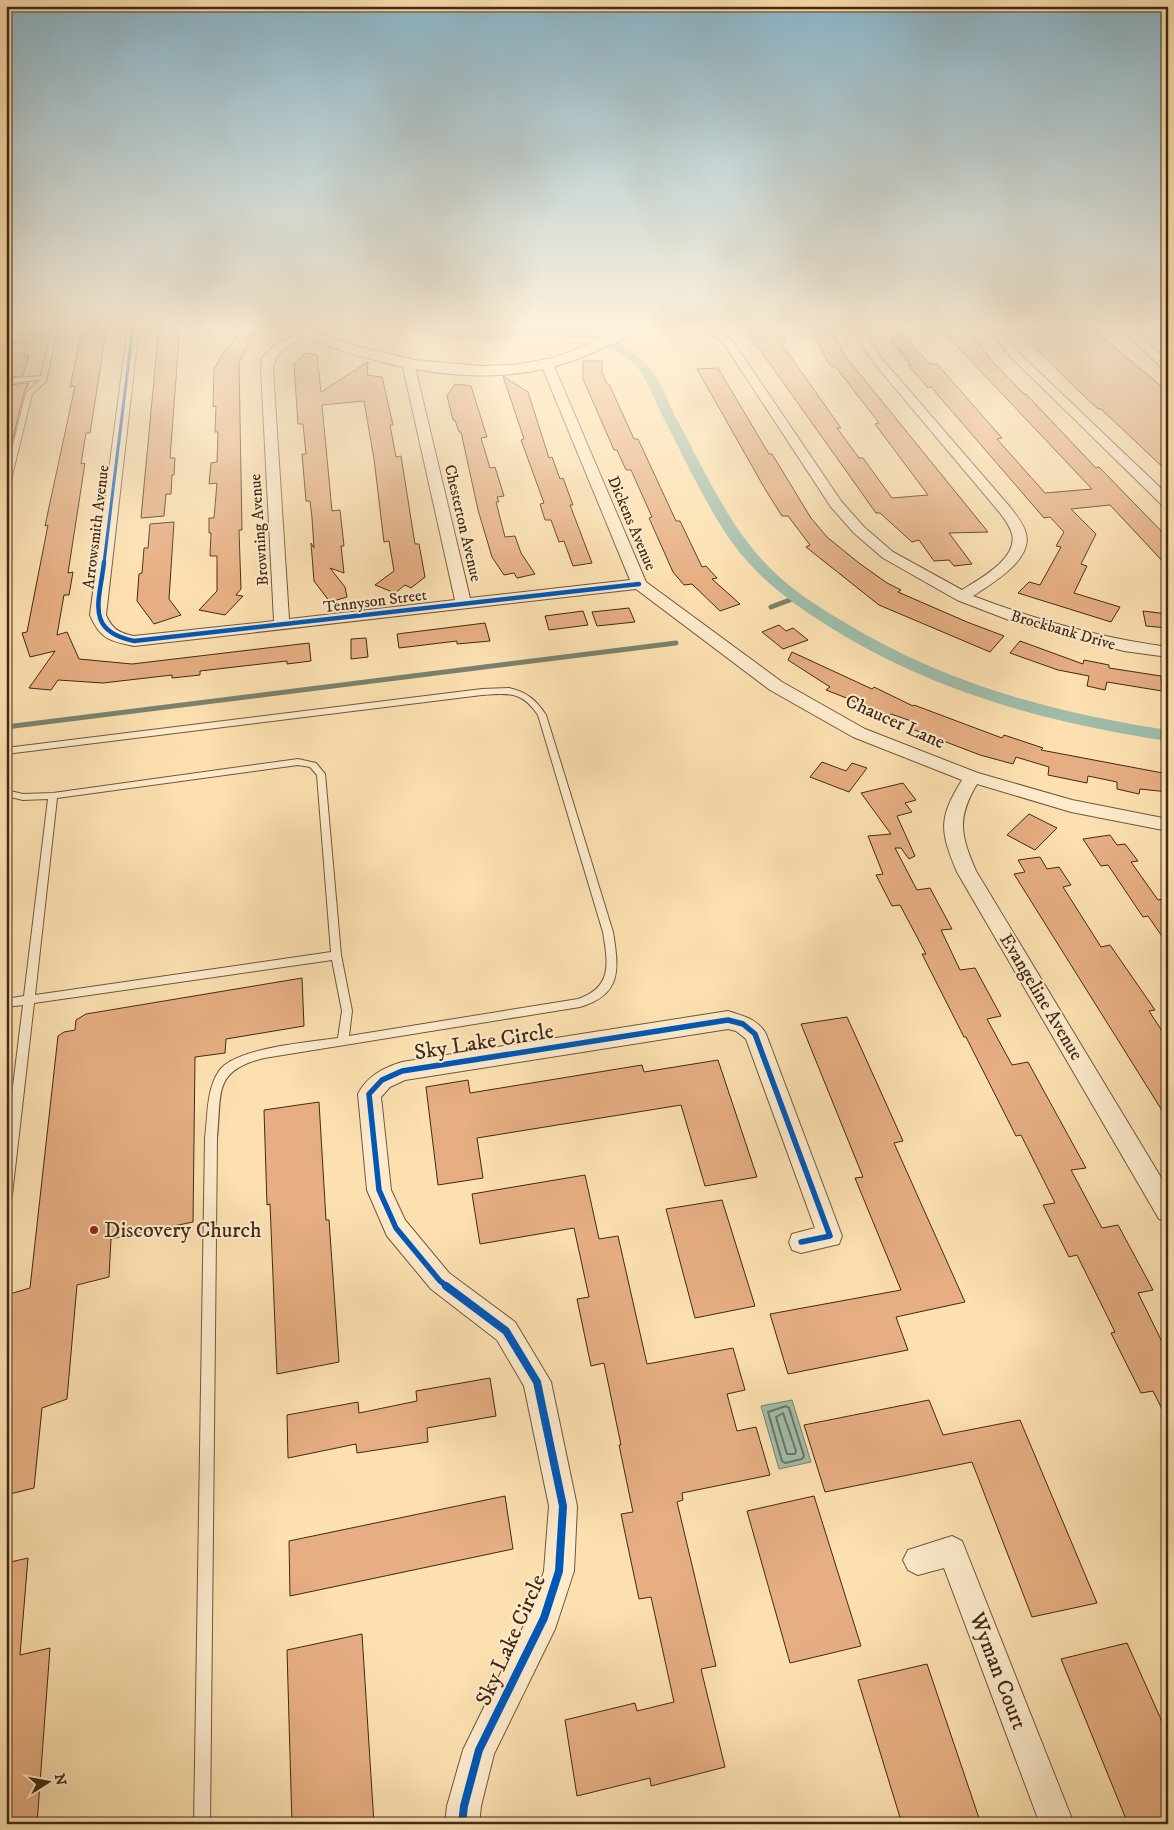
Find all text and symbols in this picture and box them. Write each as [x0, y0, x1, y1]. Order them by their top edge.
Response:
street label: Chesterton Avenue [440, 463, 486, 584]
street label: Arrowsmith Avenue [78, 464, 114, 590]
street label: Browning Avenue [245, 473, 273, 587]
street label: Dickens Avenue [603, 473, 661, 574]
street label: Tennyson Street [322, 585, 428, 617]
street label: Brockbank Drive [1008, 605, 1118, 655]
street label: Chaucer Lane [842, 690, 948, 754]
street label: Evangeline Avenue [994, 929, 1088, 1065]
street label: Sky Lake Circle [412, 1018, 556, 1066]
place label: Discovery Church [104, 1217, 262, 1244]
marker: Discovery Church [88, 1224, 100, 1236]
street label: Sky Lake Circle [470, 1570, 552, 1710]
street label: Wyman Court [963, 1608, 1033, 1733]
north arrow [22, 1758, 72, 1808]
text: N [50, 1772, 70, 1788]

